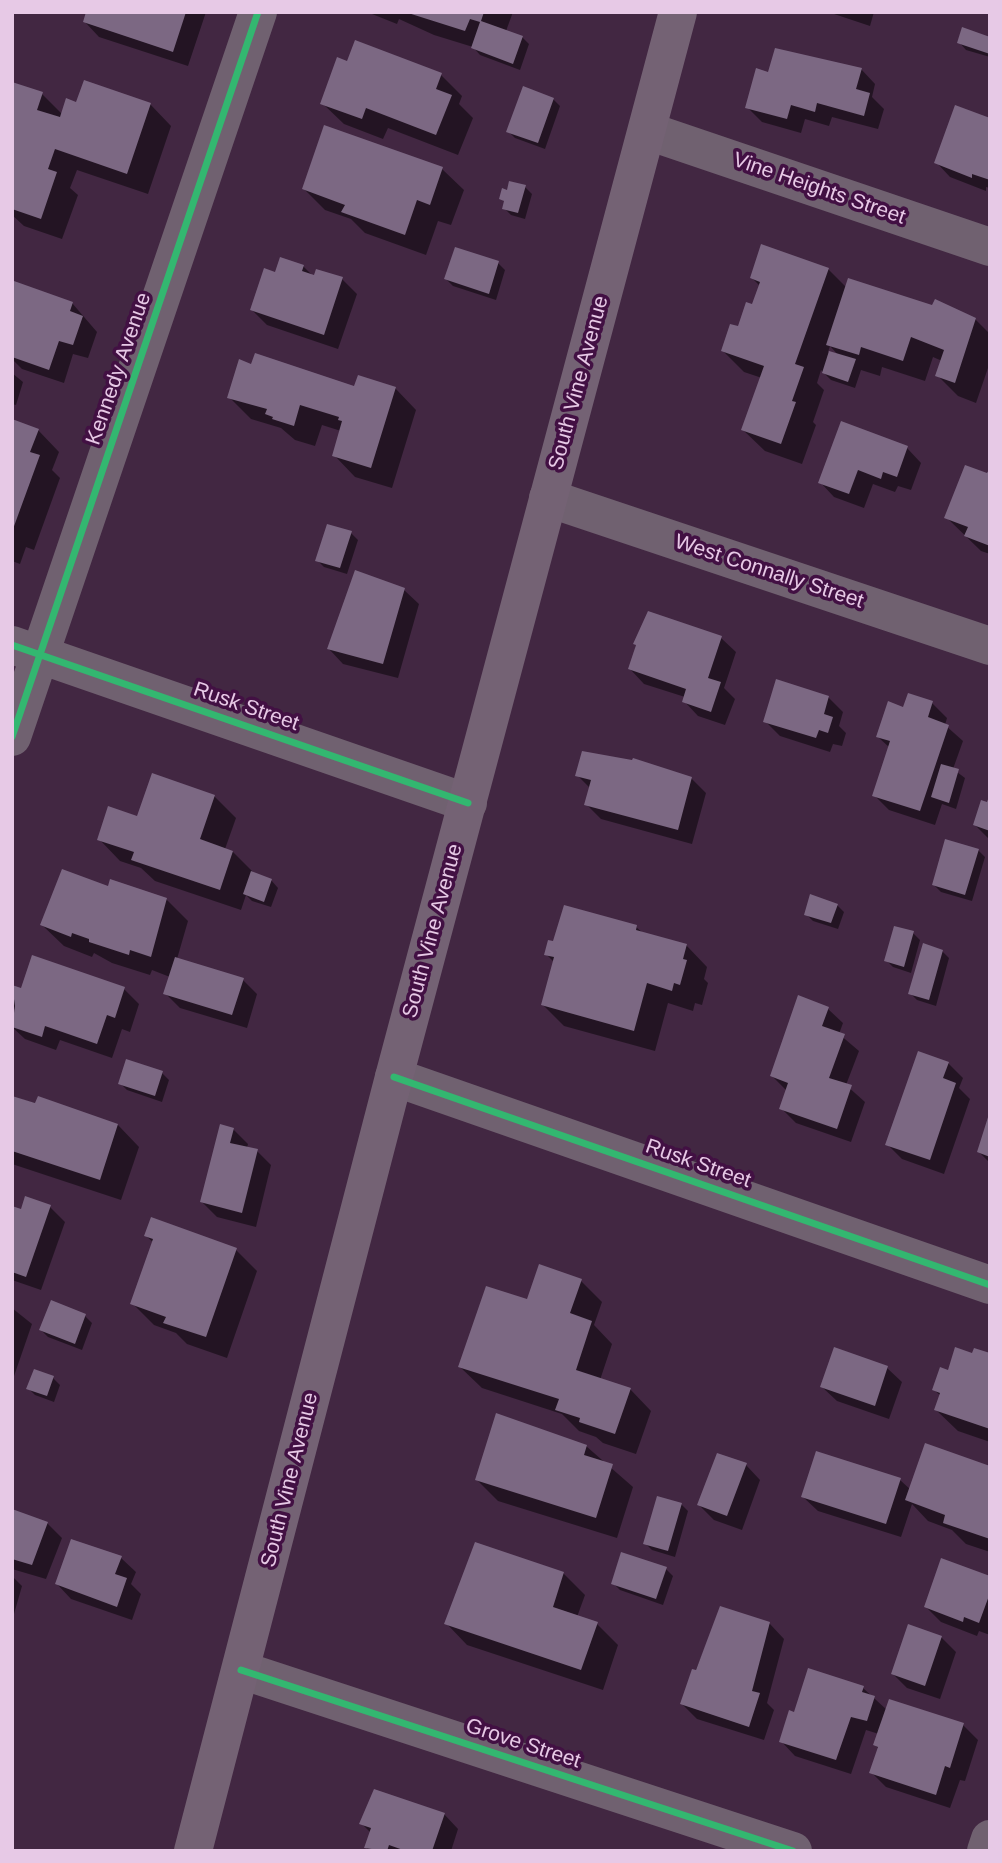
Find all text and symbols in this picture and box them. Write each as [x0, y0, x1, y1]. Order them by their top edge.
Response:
street label: Vine Heights Street [730, 148, 908, 230]
street label: Kennedy Avenue [81, 289, 157, 449]
street label: South Vine Avenue [544, 293, 614, 473]
street label: West Connally Street [671, 530, 867, 614]
street label: Rusk Street [190, 677, 302, 737]
street label: South Vine Avenue [398, 841, 468, 1021]
street label: Rusk Street [642, 1134, 754, 1194]
street label: South Vine Avenue [256, 1390, 324, 1570]
street label: Grove Street [462, 1714, 584, 1774]

